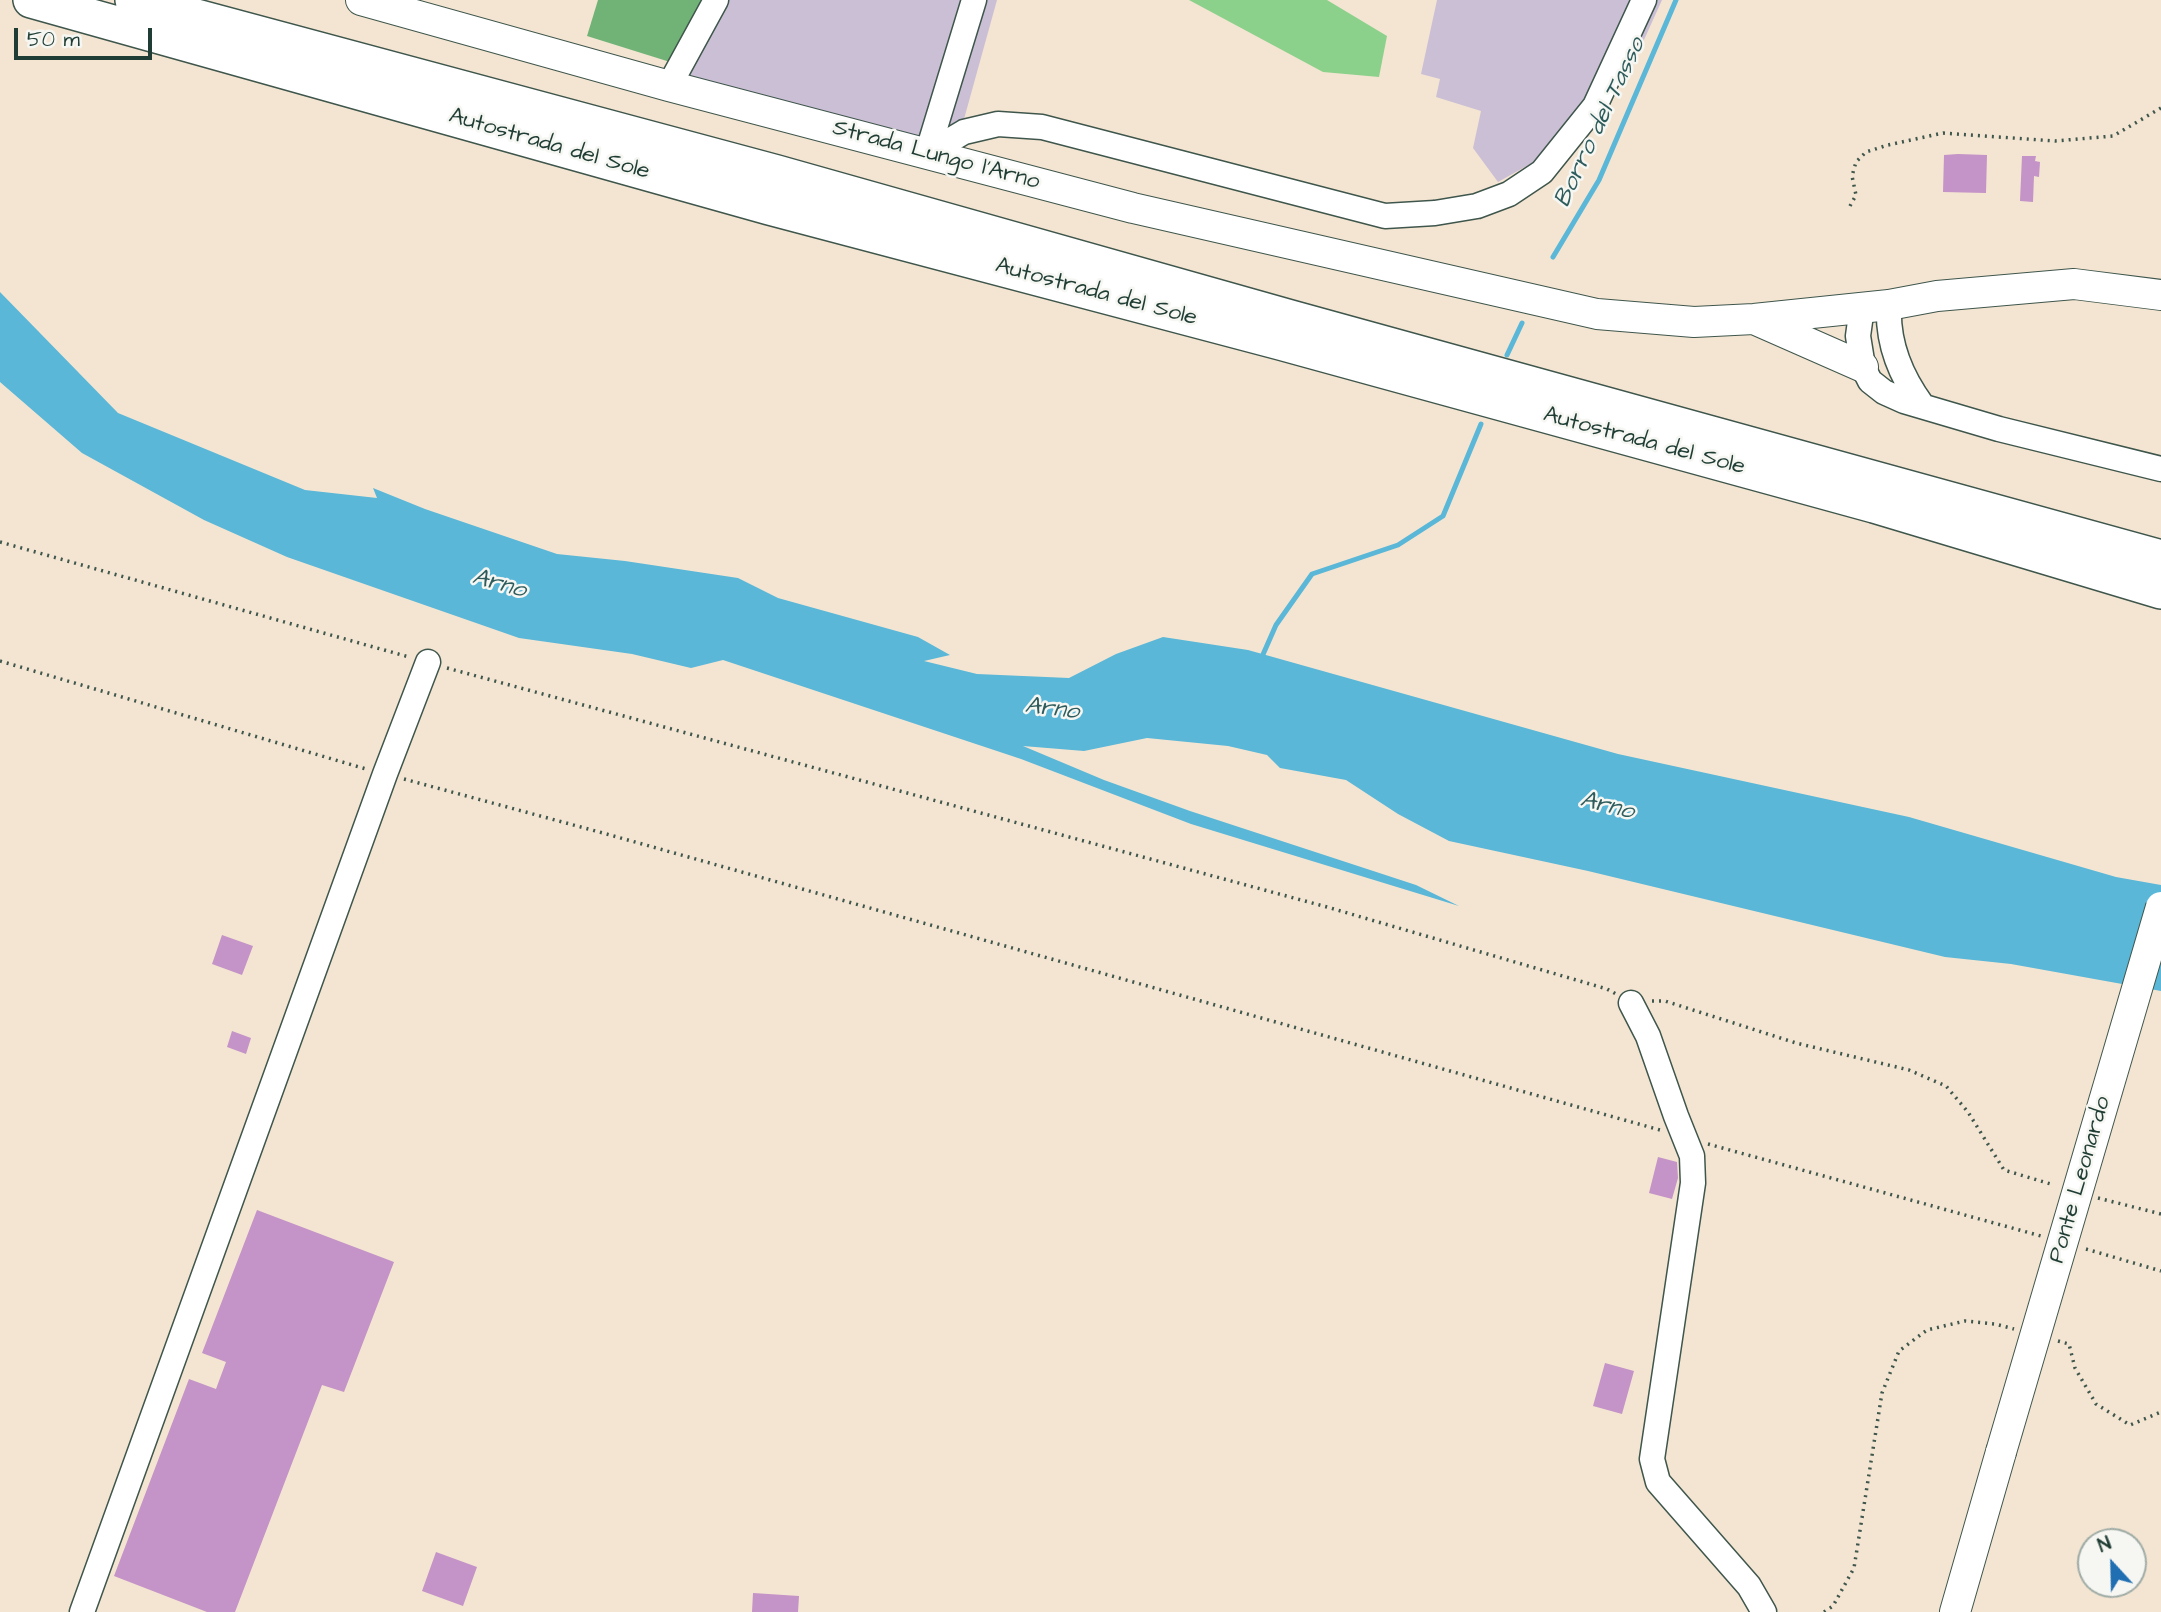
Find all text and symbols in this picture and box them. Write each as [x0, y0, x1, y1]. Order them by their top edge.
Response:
scale bar [18, 14, 156, 58]
text: 50 m [27, 25, 80, 54]
water label: Borro del Tasso [1549, 34, 1653, 212]
street label: Autostrada del Sole [446, 103, 652, 187]
street label: Strada Lungo l'Arno [829, 115, 1043, 197]
street label: Autostrada del Sole [992, 253, 1200, 333]
street label: Autostrada del Sole [1540, 402, 1748, 482]
water label: Arno [469, 564, 529, 606]
water label: Arno [1023, 692, 1081, 728]
water label: Arno [1577, 786, 1637, 828]
street label: Ponte Leonardo [2044, 1094, 2118, 1266]
north arrow [2077, 1528, 2147, 1598]
text: N [2094, 1530, 2115, 1560]

